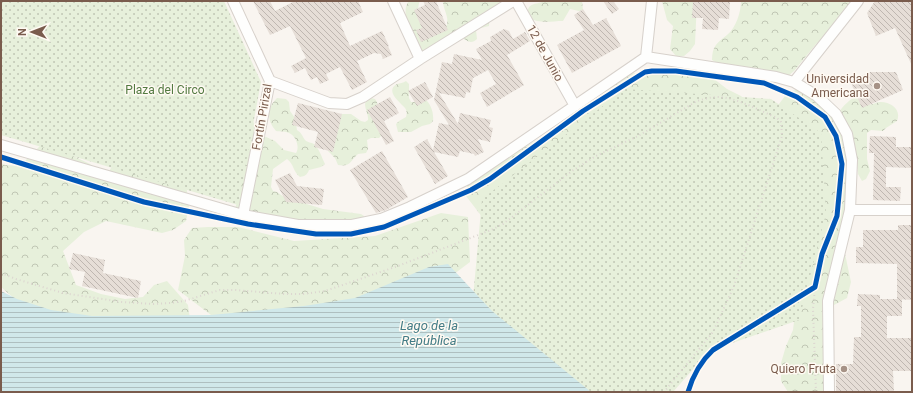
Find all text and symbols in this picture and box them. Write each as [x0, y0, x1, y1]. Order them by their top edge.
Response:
north arrow [12, 12, 52, 52]
street label: 12 de Junio [524, 22, 566, 84]
text: N [16, 28, 29, 36]
place label: Universidad Americana [806, 72, 869, 100]
marker: Universidad Americana [872, 81, 882, 91]
park label: Plaza del Circo [125, 83, 205, 97]
street label: Fortín Pirizal [249, 83, 275, 151]
water label: Lago de la República [400, 318, 458, 348]
place label: Quiero Fruta [770, 362, 836, 376]
marker: Quiero Fruta [839, 364, 849, 374]

